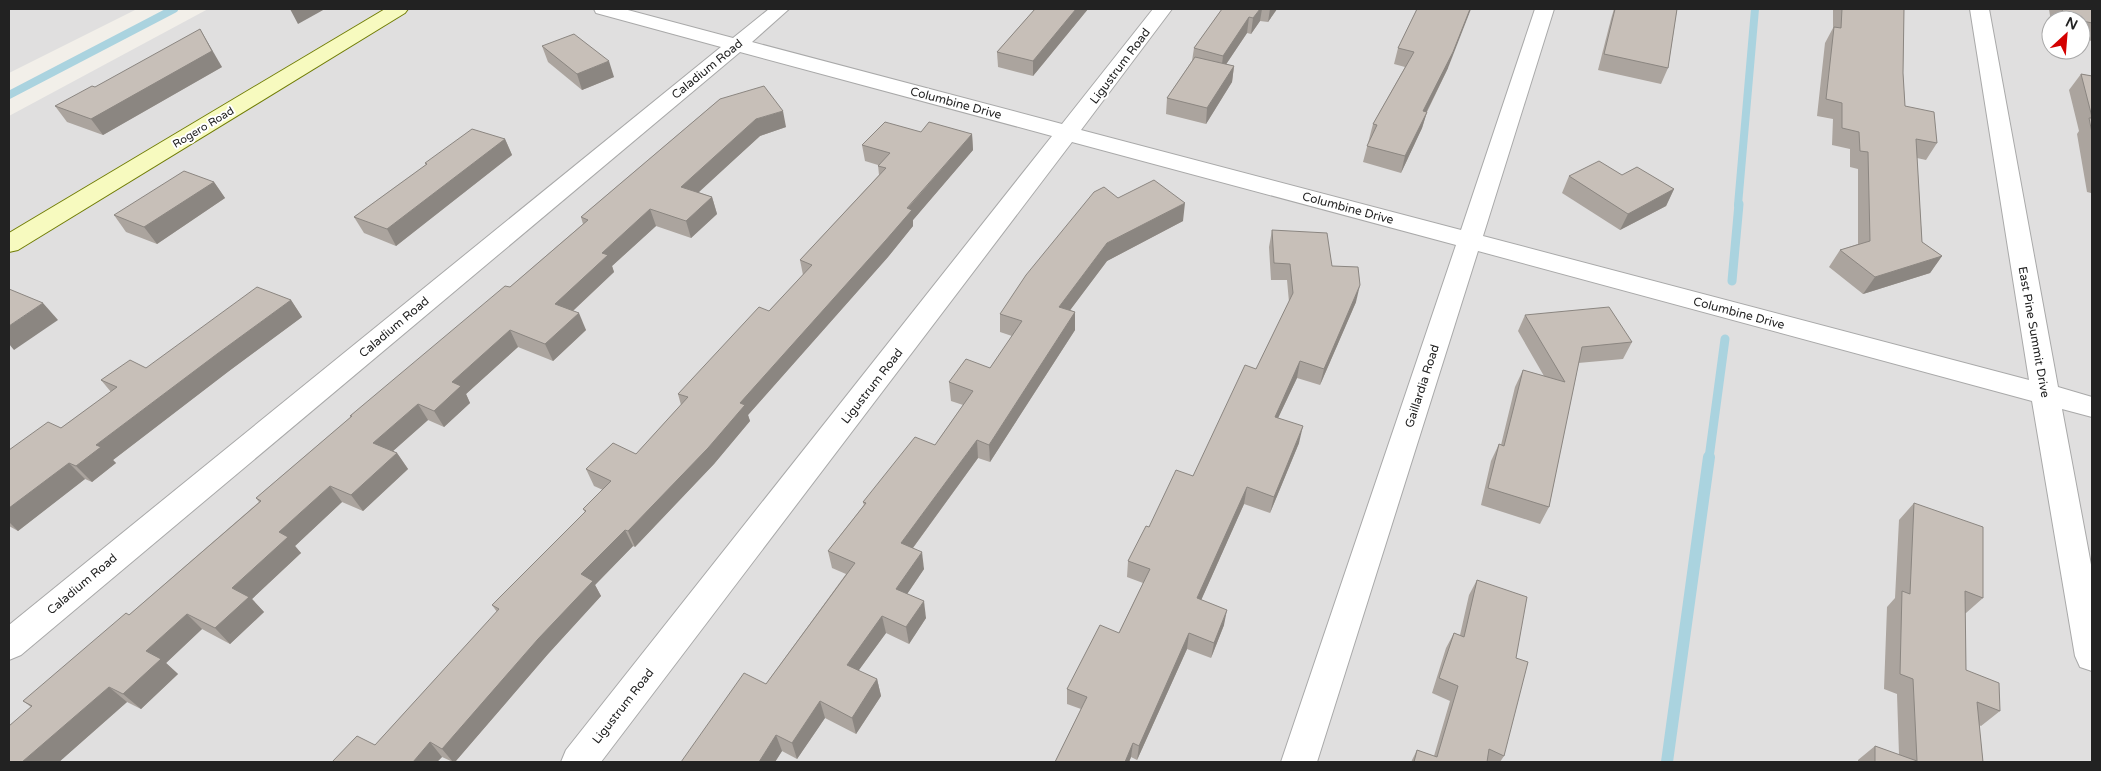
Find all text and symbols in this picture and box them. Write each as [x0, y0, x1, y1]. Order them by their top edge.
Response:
north arrow [2041, 10, 2091, 60]
text: N [2063, 14, 2080, 34]
street label: Ligustrum Road [1087, 25, 1153, 107]
street label: Caladium Road [669, 36, 745, 102]
street label: Columbine Drive [909, 84, 1003, 122]
street label: Rogero Road [170, 104, 236, 151]
street label: Columbine Drive [1301, 189, 1395, 227]
street label: East Pine Summit Drive [2016, 265, 2052, 399]
street label: Caladium Road [356, 294, 432, 360]
street label: Columbine Drive [1692, 294, 1786, 332]
street label: Gaillardia Road [1402, 343, 1442, 429]
street label: Ligustrum Road [838, 346, 906, 426]
street label: Caladium Road [44, 551, 120, 617]
street label: Ligustrum Road [589, 666, 657, 746]

